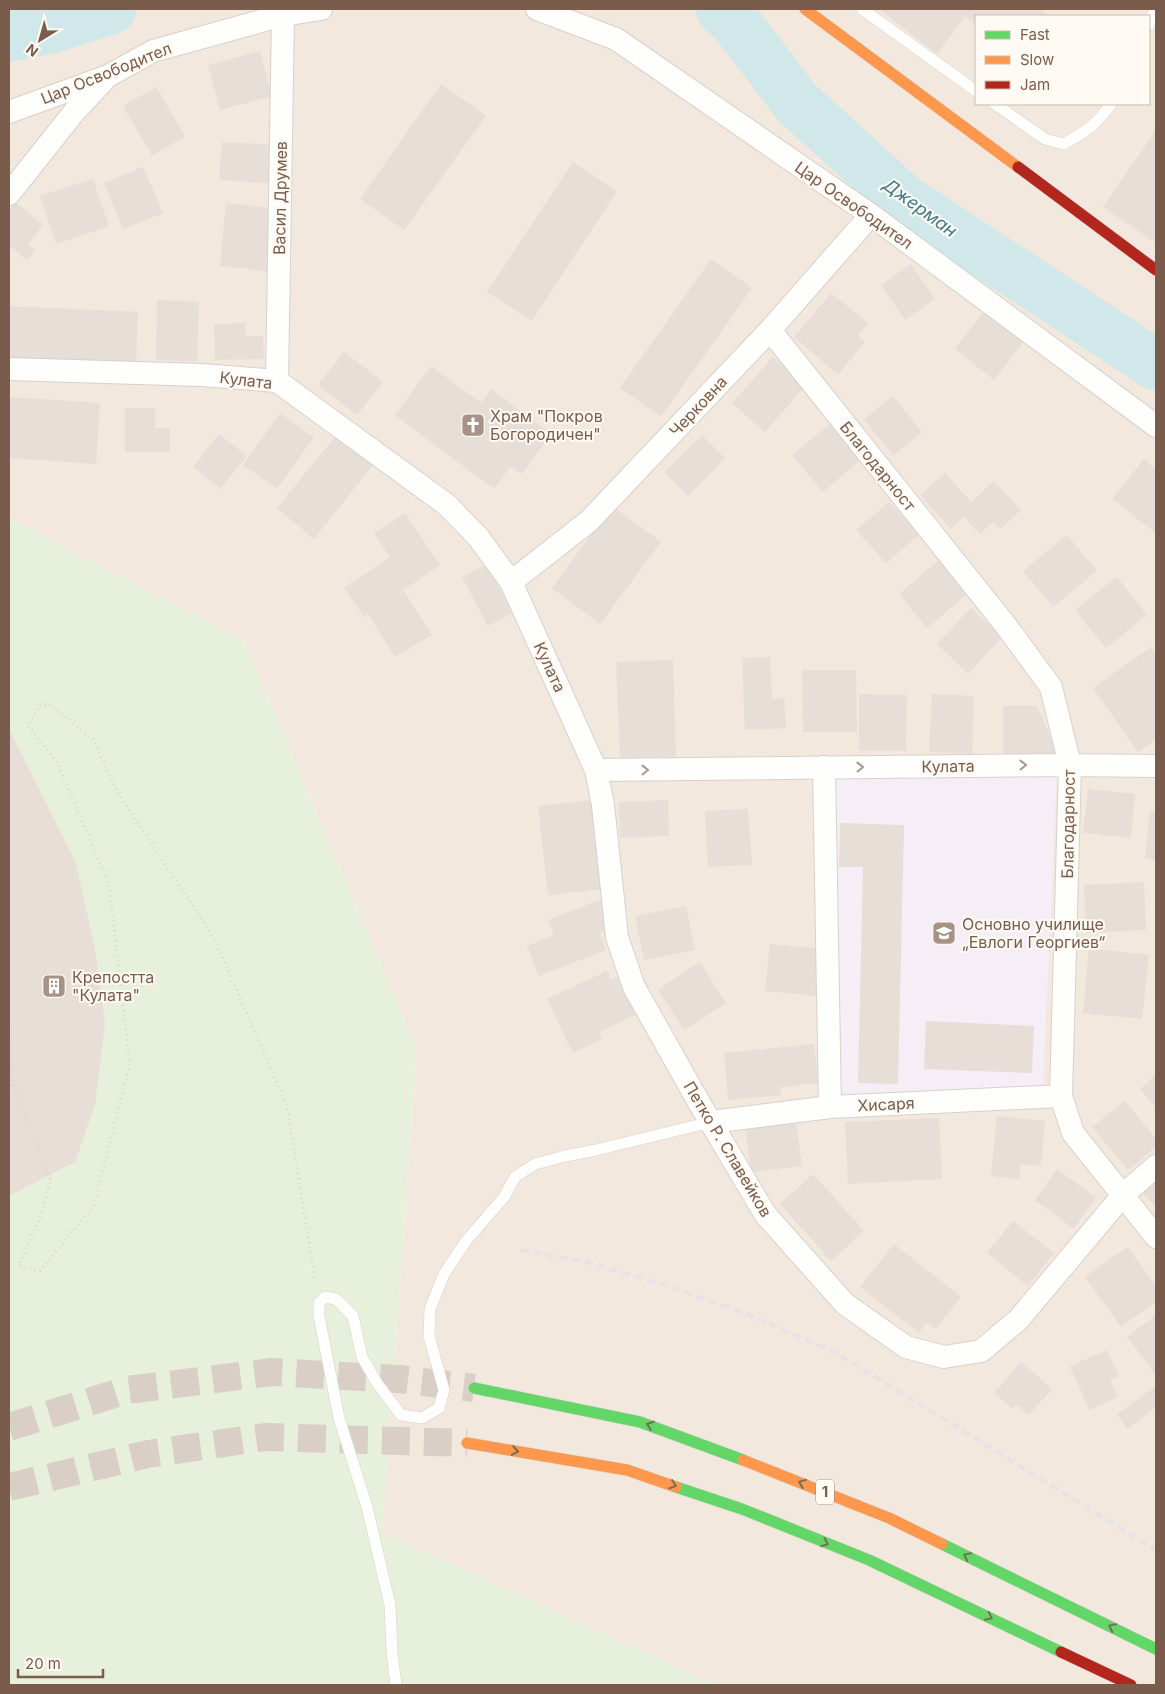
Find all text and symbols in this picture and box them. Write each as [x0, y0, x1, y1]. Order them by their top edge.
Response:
north arrow [15, 15, 65, 65]
legend [975, 15, 1150, 105]
text: Fast [1020, 25, 1050, 44]
street label: Цар Освободител [38, 38, 174, 108]
text: N [22, 41, 41, 61]
text: Slow [1020, 50, 1054, 69]
text: Jam [1020, 75, 1050, 94]
street label: Васил Друмев [269, 141, 291, 255]
street label: Цар Освободител [791, 157, 917, 253]
water label: Джерман [879, 173, 961, 242]
street label: Кулата [218, 367, 274, 393]
street label: Черковна [665, 371, 731, 441]
place label: Храм "Покров Богородичен" [490, 406, 603, 444]
church icon: Храм "Покров Богородичен" [460, 412, 486, 438]
street label: Благодарност [836, 417, 921, 515]
street label: Кулата [530, 639, 570, 695]
street label: Кулата [921, 756, 975, 776]
one-way arrow [1019, 760, 1027, 770]
one-way arrow [856, 762, 864, 772]
one-way arrow [641, 764, 649, 775]
street label: Благодарност [1057, 769, 1079, 879]
place label: Основно училище „Евлоги Георгиев“ [962, 914, 1105, 952]
school or university icon: Основно училище „Евлоги Георгиев“ [931, 920, 957, 946]
place label: Крепостта "Кулата" [72, 967, 154, 1005]
building icon: Крепостта "Кулата" [41, 973, 67, 999]
street label: Петко Р. Славейков [680, 1078, 776, 1220]
street label: Хисаря [857, 1093, 915, 1115]
one-way arrow [646, 1421, 655, 1431]
one-way arrow [511, 1445, 519, 1456]
one-way arrow [798, 1478, 807, 1489]
one-way arrow [669, 1480, 677, 1490]
road number: 1 [816, 1480, 834, 1504]
one-way arrow [820, 1536, 829, 1547]
one-way arrow [963, 1552, 972, 1562]
one-way arrow [984, 1611, 993, 1622]
one-way arrow [1109, 1623, 1118, 1633]
scale bar [18, 1646, 102, 1678]
text: 20 m [25, 1654, 61, 1673]

